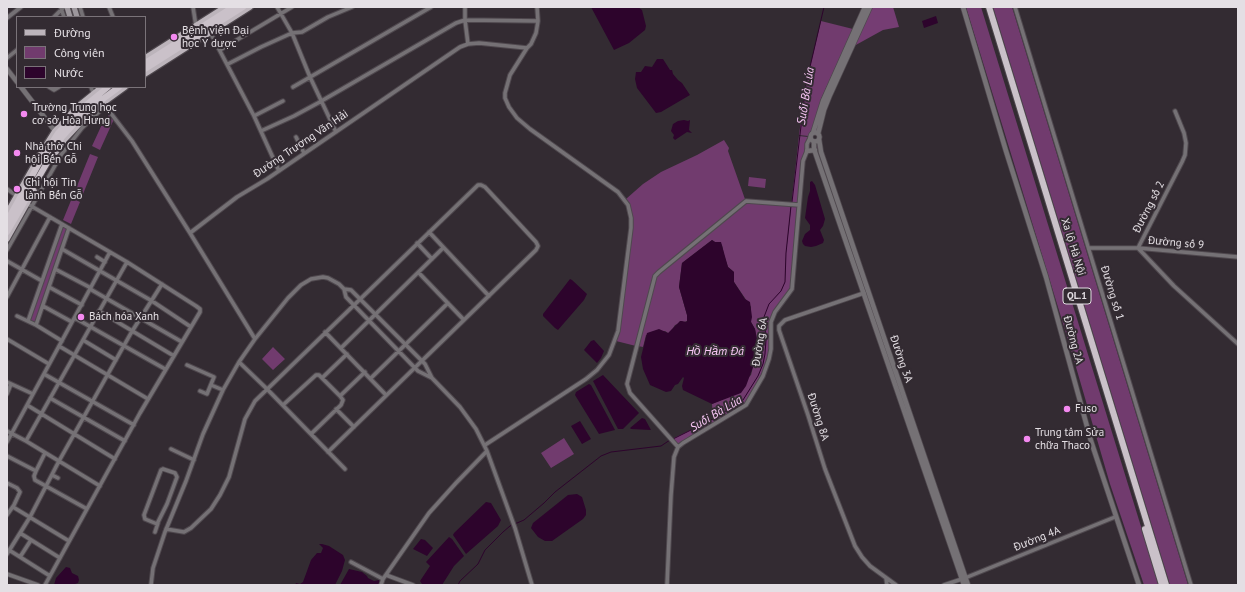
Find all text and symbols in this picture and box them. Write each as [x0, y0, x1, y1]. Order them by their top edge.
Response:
legend [16, 16, 146, 88]
place label: Bệnh viện Đại học Y dược [182, 24, 249, 50]
text: Đường [54, 25, 91, 40]
marker: Bệnh viện Đại học Y dược [169, 32, 179, 42]
text: Công viên [54, 45, 105, 60]
text: Nước [54, 65, 83, 80]
water label: Suối Bà Lúa [794, 66, 818, 126]
place label: Trường Trung học cơ sở Hòa Hưng [32, 101, 117, 127]
street label: Đường Trương Văn Hải [251, 107, 351, 181]
marker: Trường Trung học cơ sở Hòa Hưng [19, 109, 29, 119]
place label: Nhà thờ Chi hội Bến Gỗ [25, 140, 82, 166]
marker: Nhà thờ Chi hội Bến Gỗ [12, 148, 22, 158]
place label: Chi hội Tin lành Bến Gỗ [25, 176, 82, 202]
street label: Đường số 2 [1130, 179, 1168, 235]
marker: Chi hội Tin lành Bến Gỗ [12, 184, 22, 194]
street label: Xa lộ Hà Nội [1058, 217, 1088, 277]
street label: Đường số 9 [1147, 234, 1205, 252]
street label: Đường số 1 [1097, 264, 1127, 322]
road number: QL.1 [1063, 288, 1091, 304]
place label: Bách hóa Xanh [89, 310, 159, 324]
marker: Bách hóa Xanh [76, 312, 86, 322]
street label: Đường 2A [1060, 315, 1086, 365]
street label: Đường 6A [750, 317, 770, 367]
street label: Đường 3A [887, 334, 915, 384]
water label: Hồ Hầm Đá [686, 345, 744, 359]
street label: Đường 8A [804, 392, 832, 442]
water label: Suối Bà Lúa [687, 393, 745, 435]
place label: Fuso [1075, 402, 1097, 416]
marker: Fuso [1062, 404, 1072, 414]
place label: Trung tâm Sửa chữa Thaco [1035, 426, 1104, 452]
marker: Trung tâm Sửa chữa Thaco [1022, 434, 1032, 444]
street label: Đường 4A [1012, 524, 1062, 554]

